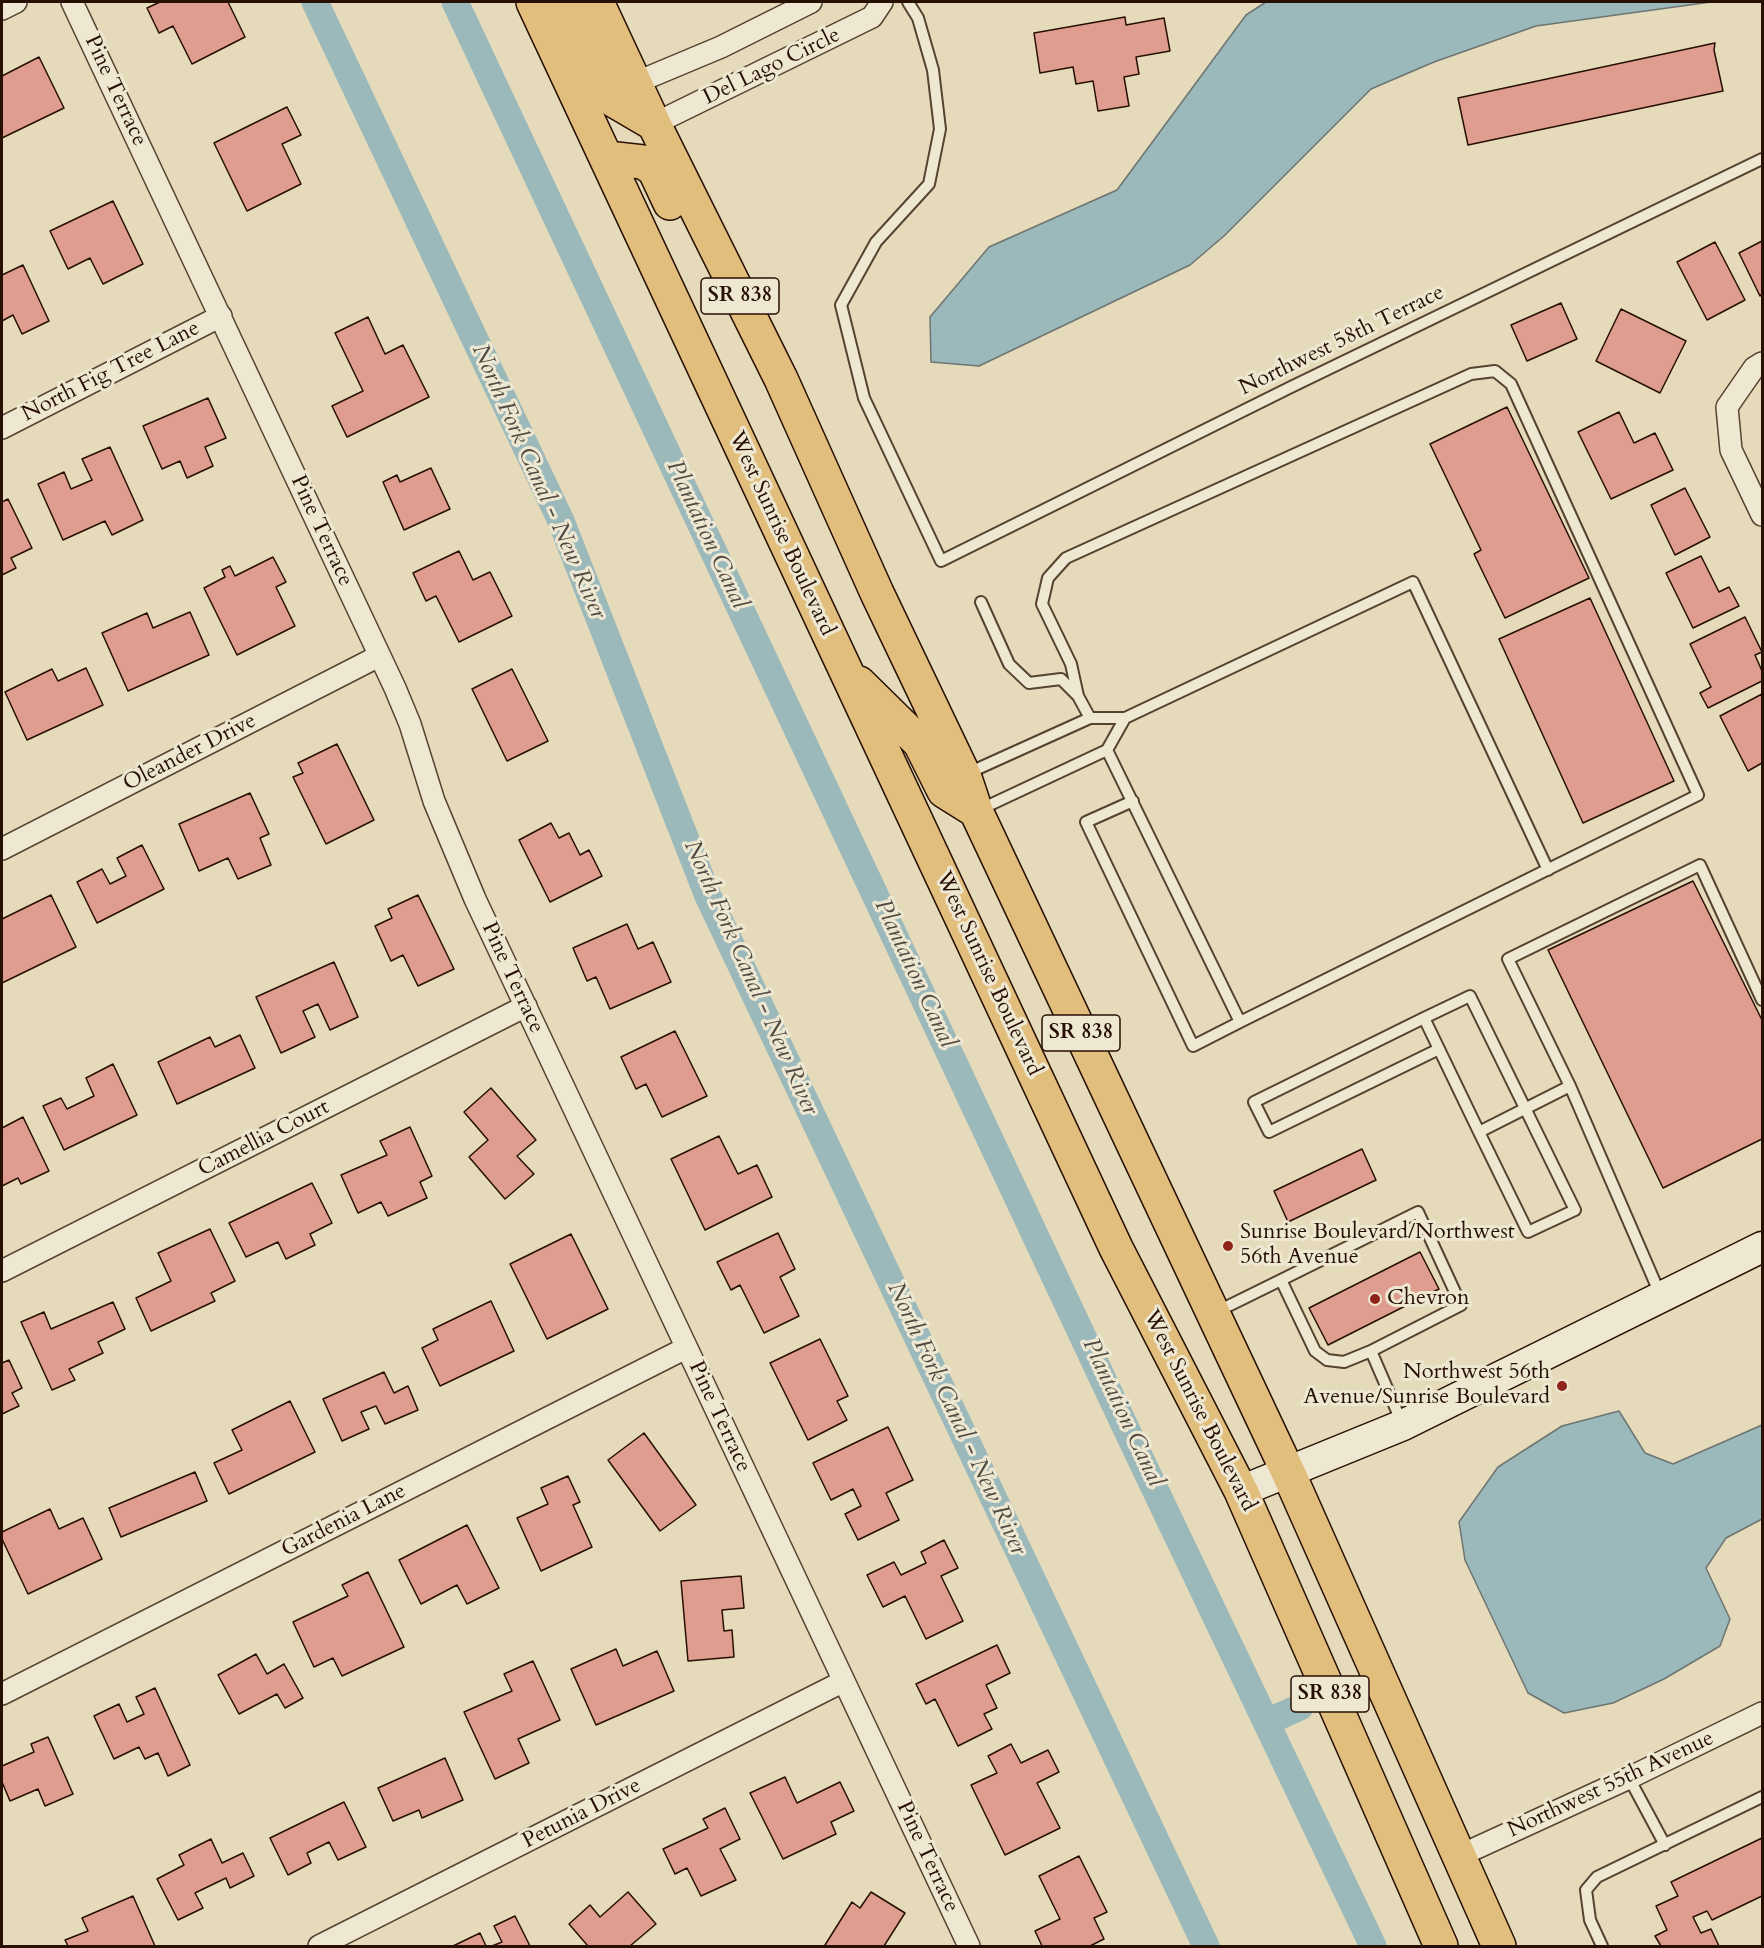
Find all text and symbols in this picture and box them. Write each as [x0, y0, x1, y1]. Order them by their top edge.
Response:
street label: Del Lago Circle [699, 22, 845, 112]
street label: Pine Terrace [78, 31, 152, 151]
road number: SR 838 [701, 278, 779, 314]
street label: Northwest 58th Terrace [1235, 280, 1449, 402]
street label: North Fig Tree Lane [18, 316, 204, 428]
water label: North Fork Canal - New River [464, 340, 612, 624]
street label: West Sunrise Boulevard [722, 428, 840, 640]
water label: Plantation Canal [659, 456, 753, 614]
street label: Pine Terrace [284, 471, 358, 591]
street label: Oleander Drive [119, 708, 261, 798]
water label: North Fork Canal - New River [676, 836, 824, 1120]
street label: West Sunrise Boulevard [929, 868, 1047, 1080]
water label: Plantation Canal [867, 895, 961, 1053]
street label: Pine Terrace [475, 918, 549, 1038]
road number: SR 838 [1042, 1015, 1120, 1051]
street label: Camellia Court [194, 1095, 334, 1183]
place label: Sunrise Boulevard/Northwest 56th Avenue [1240, 1220, 1515, 1272]
marker: Sunrise Boulevard/Northwest 56th Avenue [1221, 1239, 1235, 1253]
water label: North Fork Canal - New River [880, 1278, 1032, 1560]
place label: Chevron [1387, 1286, 1469, 1312]
marker: Chevron [1368, 1292, 1382, 1306]
street label: West Sunrise Boulevard [1137, 1306, 1261, 1516]
water label: Plantation Canal [1075, 1334, 1169, 1492]
street label: Pine Terrace [682, 1357, 756, 1477]
place label: Northwest 56th Avenue/Sunrise Boulevard [1304, 1360, 1550, 1412]
marker: Northwest 56th Avenue/Sunrise Boulevard [1555, 1379, 1569, 1393]
street label: Gardenia Lane [277, 1478, 411, 1564]
road number: SR 838 [1291, 1676, 1369, 1712]
street label: Northwest 55th Avenue [1504, 1726, 1718, 1844]
street label: Petunia Drive [518, 1773, 646, 1855]
street label: Pine Terrace [890, 1797, 964, 1917]

